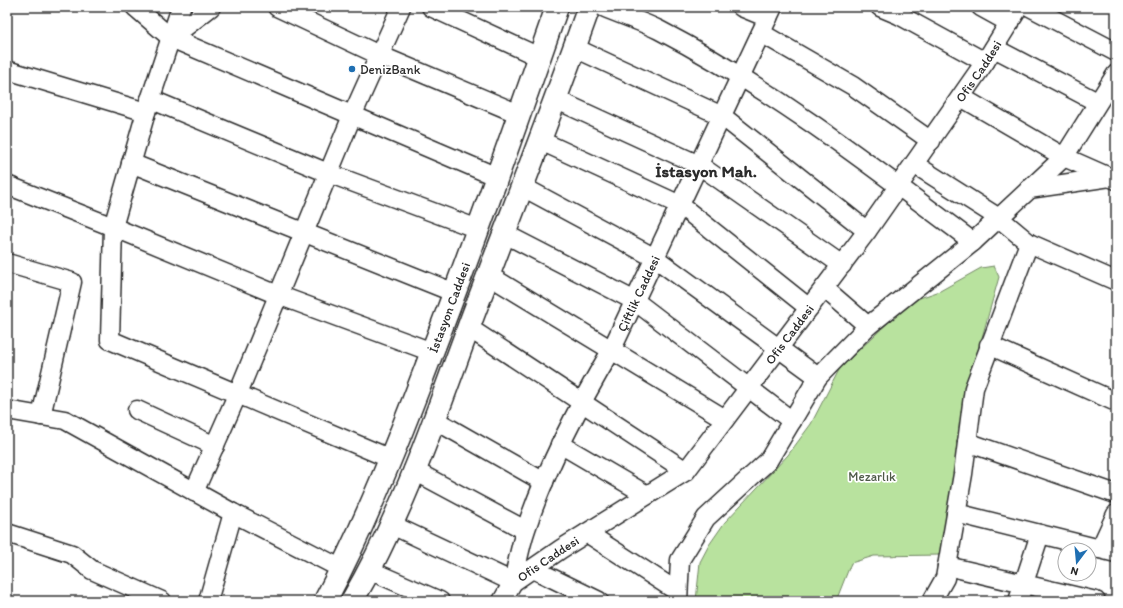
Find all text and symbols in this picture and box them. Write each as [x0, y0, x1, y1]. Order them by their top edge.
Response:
street label: Ofis Caddesi [953, 38, 1005, 105]
place label: DenizBank [360, 62, 421, 77]
marker: DenizBank [347, 64, 357, 74]
district label: İstasyon Mah. [655, 161, 757, 182]
street label: Çiftlik Caddesi [614, 253, 663, 334]
street label: İstasyon Caddesi [426, 260, 473, 355]
street label: Ofis Caddesi [762, 302, 817, 367]
park label: Mezarlık [848, 469, 896, 484]
street label: Ofis Caddesi [514, 533, 582, 585]
north arrow [1057, 542, 1097, 582]
text: N [1069, 564, 1080, 578]

